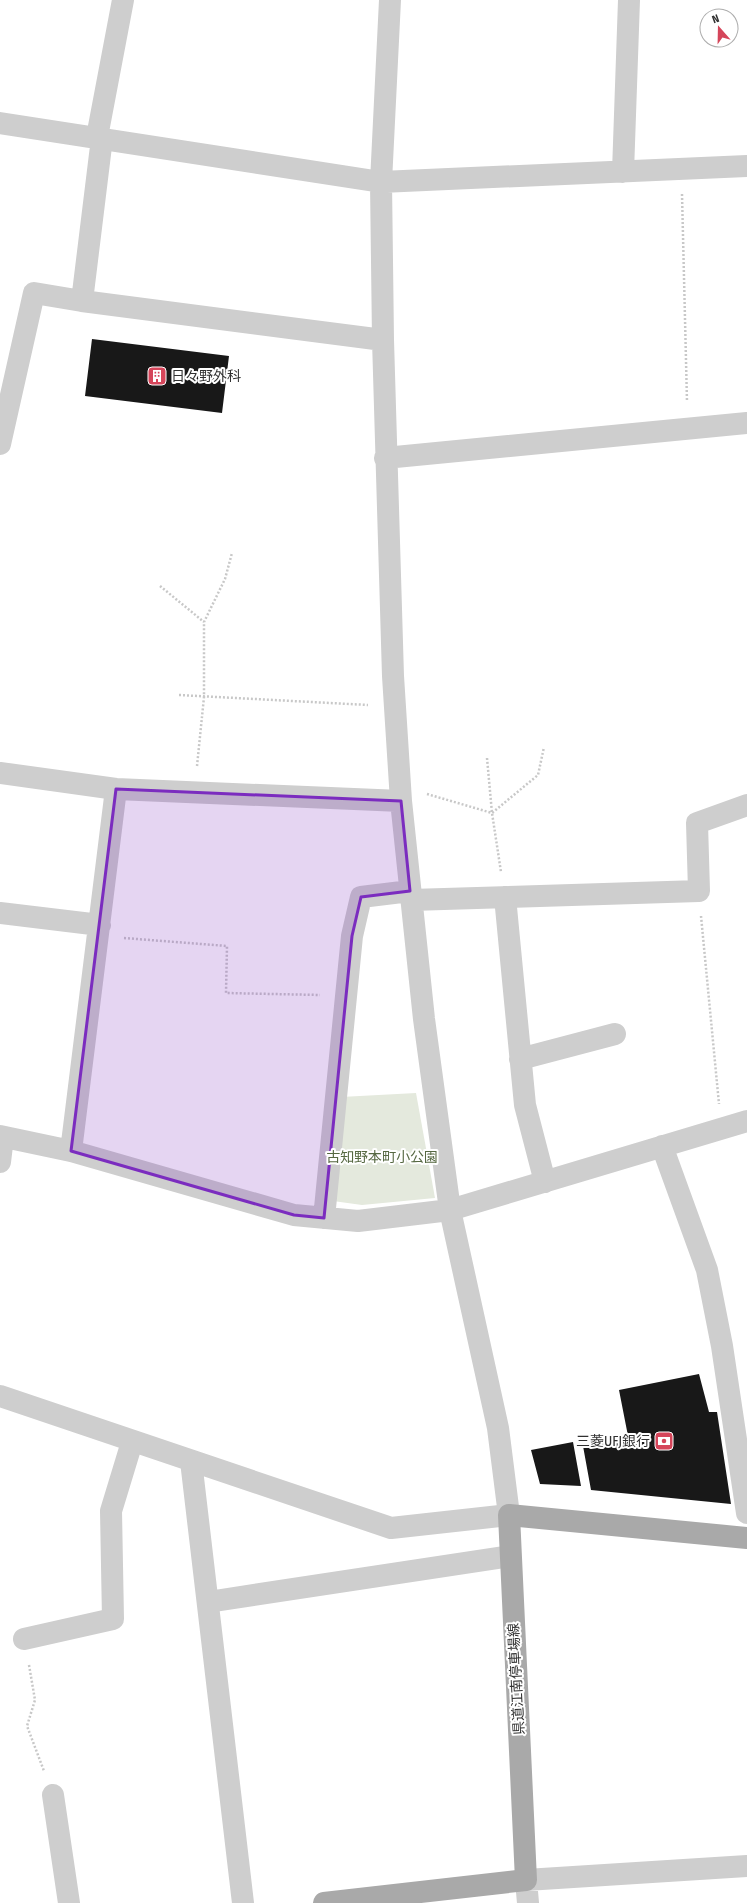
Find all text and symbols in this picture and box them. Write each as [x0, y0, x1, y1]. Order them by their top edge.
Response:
north arrow [699, 8, 739, 48]
text: N [710, 12, 721, 26]
building icon: 日々野外科 [146, 365, 168, 387]
place label: 日々野外科 [171, 368, 241, 385]
park label: 古知野本町小公園 [326, 1149, 438, 1166]
bank icon: 三菱UFJ銀行 [653, 1430, 675, 1452]
place label: 三菱UFJ銀行 [576, 1433, 650, 1450]
street label: 県道江南停車場線 [505, 1623, 528, 1735]

